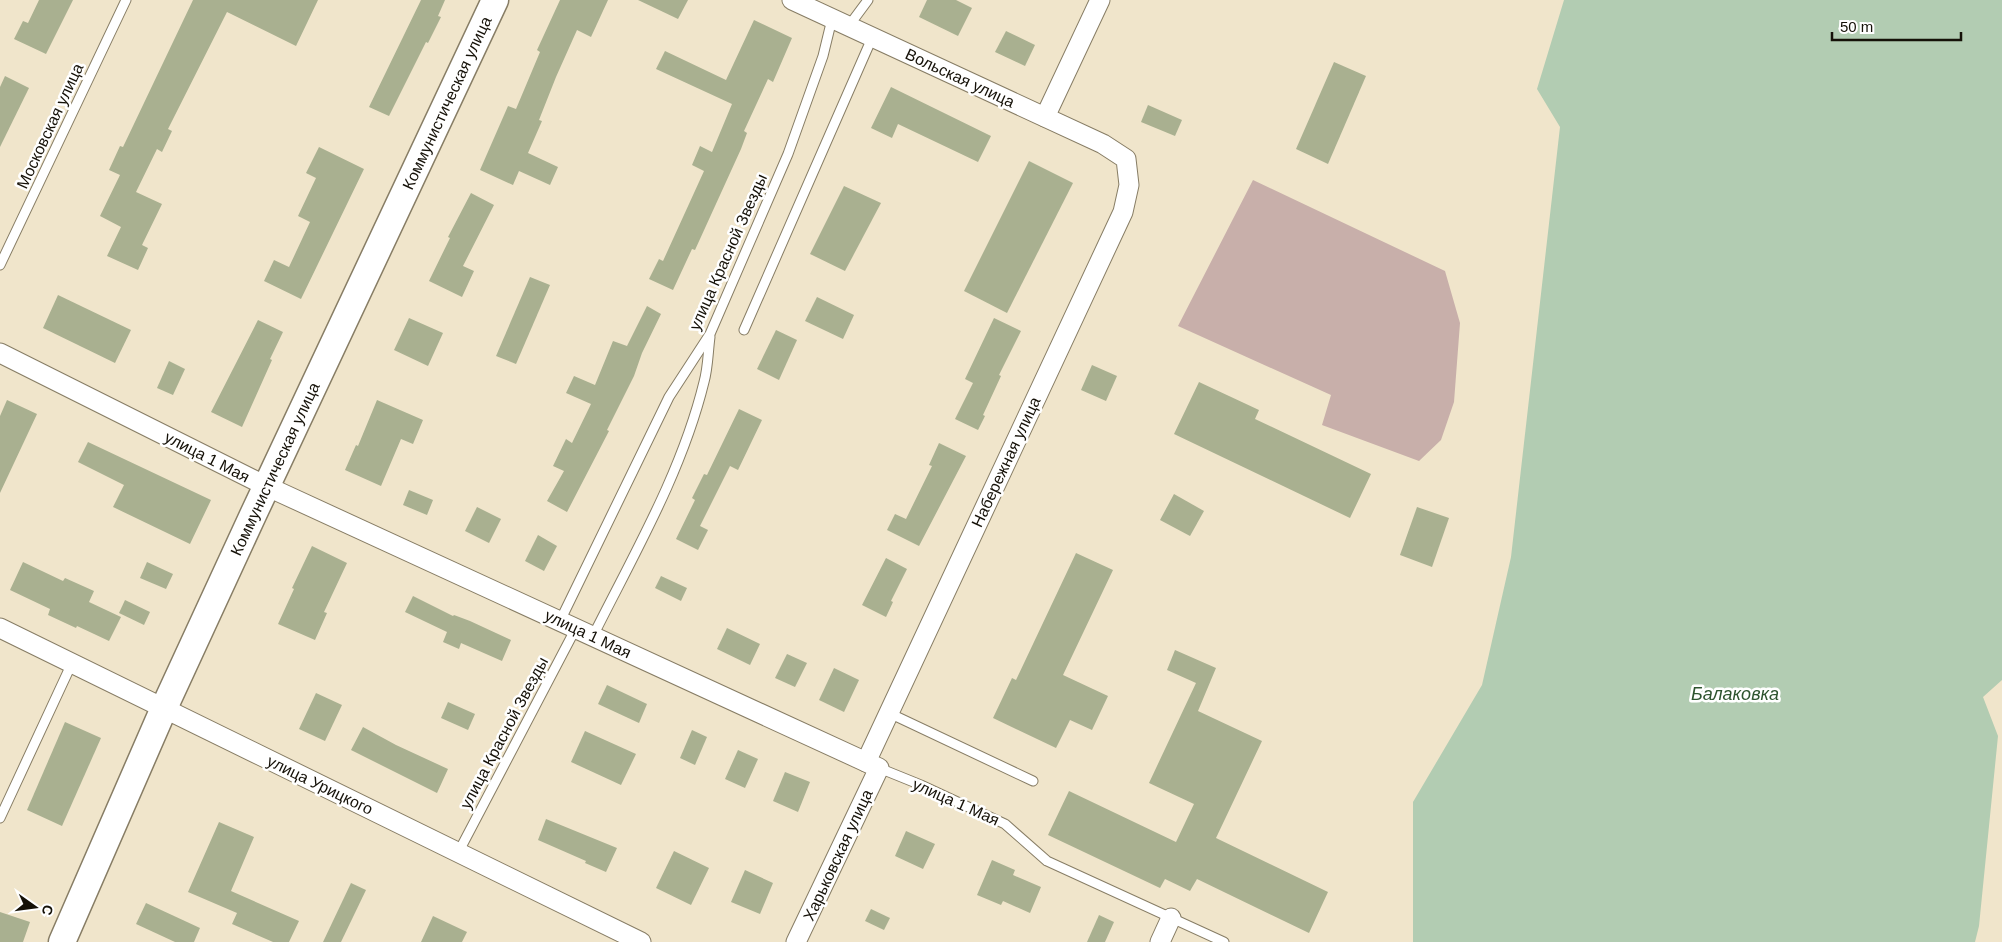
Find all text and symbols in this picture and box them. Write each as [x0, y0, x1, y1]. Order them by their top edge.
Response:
scale bar [1832, 10, 1961, 42]
street label: Коммунистическая улица [399, 14, 495, 192]
text: 50 m [1840, 18, 1873, 35]
street label: Вольская улица [903, 45, 1017, 111]
street label: Московская улица [14, 61, 87, 191]
street label: улица Красной Звезды [686, 171, 770, 333]
street label: Коммунистическая улица [227, 380, 323, 558]
street label: Набережная улица [968, 394, 1044, 530]
street label: улица 1 Мая [162, 428, 252, 486]
street label: улица 1 Мая [542, 607, 634, 661]
street label: улица Красной Звезды [457, 654, 551, 812]
water label: Балаковка [1691, 684, 1779, 704]
street label: улица Урицкого [264, 752, 376, 818]
street label: улица 1 Мая [910, 775, 1002, 829]
street label: Харьковская улица [800, 787, 876, 923]
north arrow [10, 882, 60, 932]
text: С [39, 903, 57, 917]

